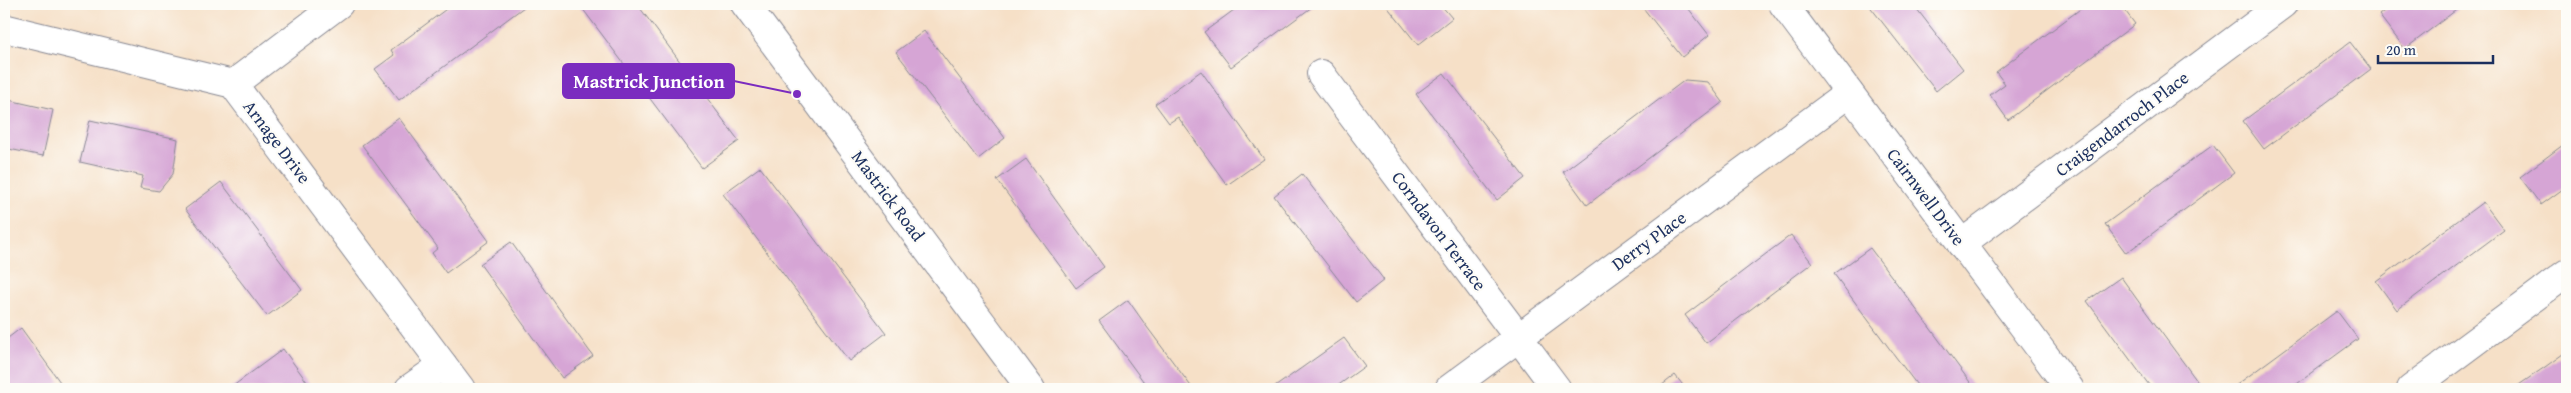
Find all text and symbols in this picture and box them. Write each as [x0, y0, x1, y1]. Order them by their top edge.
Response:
scale bar [2378, 32, 2494, 64]
text: 20 m [2386, 39, 2417, 60]
callout: Mastrick Junction [563, 64, 734, 98]
street label: Craigendarroch Place [2049, 64, 2194, 183]
text: Mastrick Junction [573, 67, 725, 95]
street label: Arnage Drive [237, 94, 318, 189]
street label: Cairnwell Drive [1881, 142, 1972, 251]
street label: Mastrick Road [845, 145, 932, 247]
street label: Corndavon Terrace [1385, 165, 1493, 296]
street label: Derry Place [1606, 204, 1692, 277]

